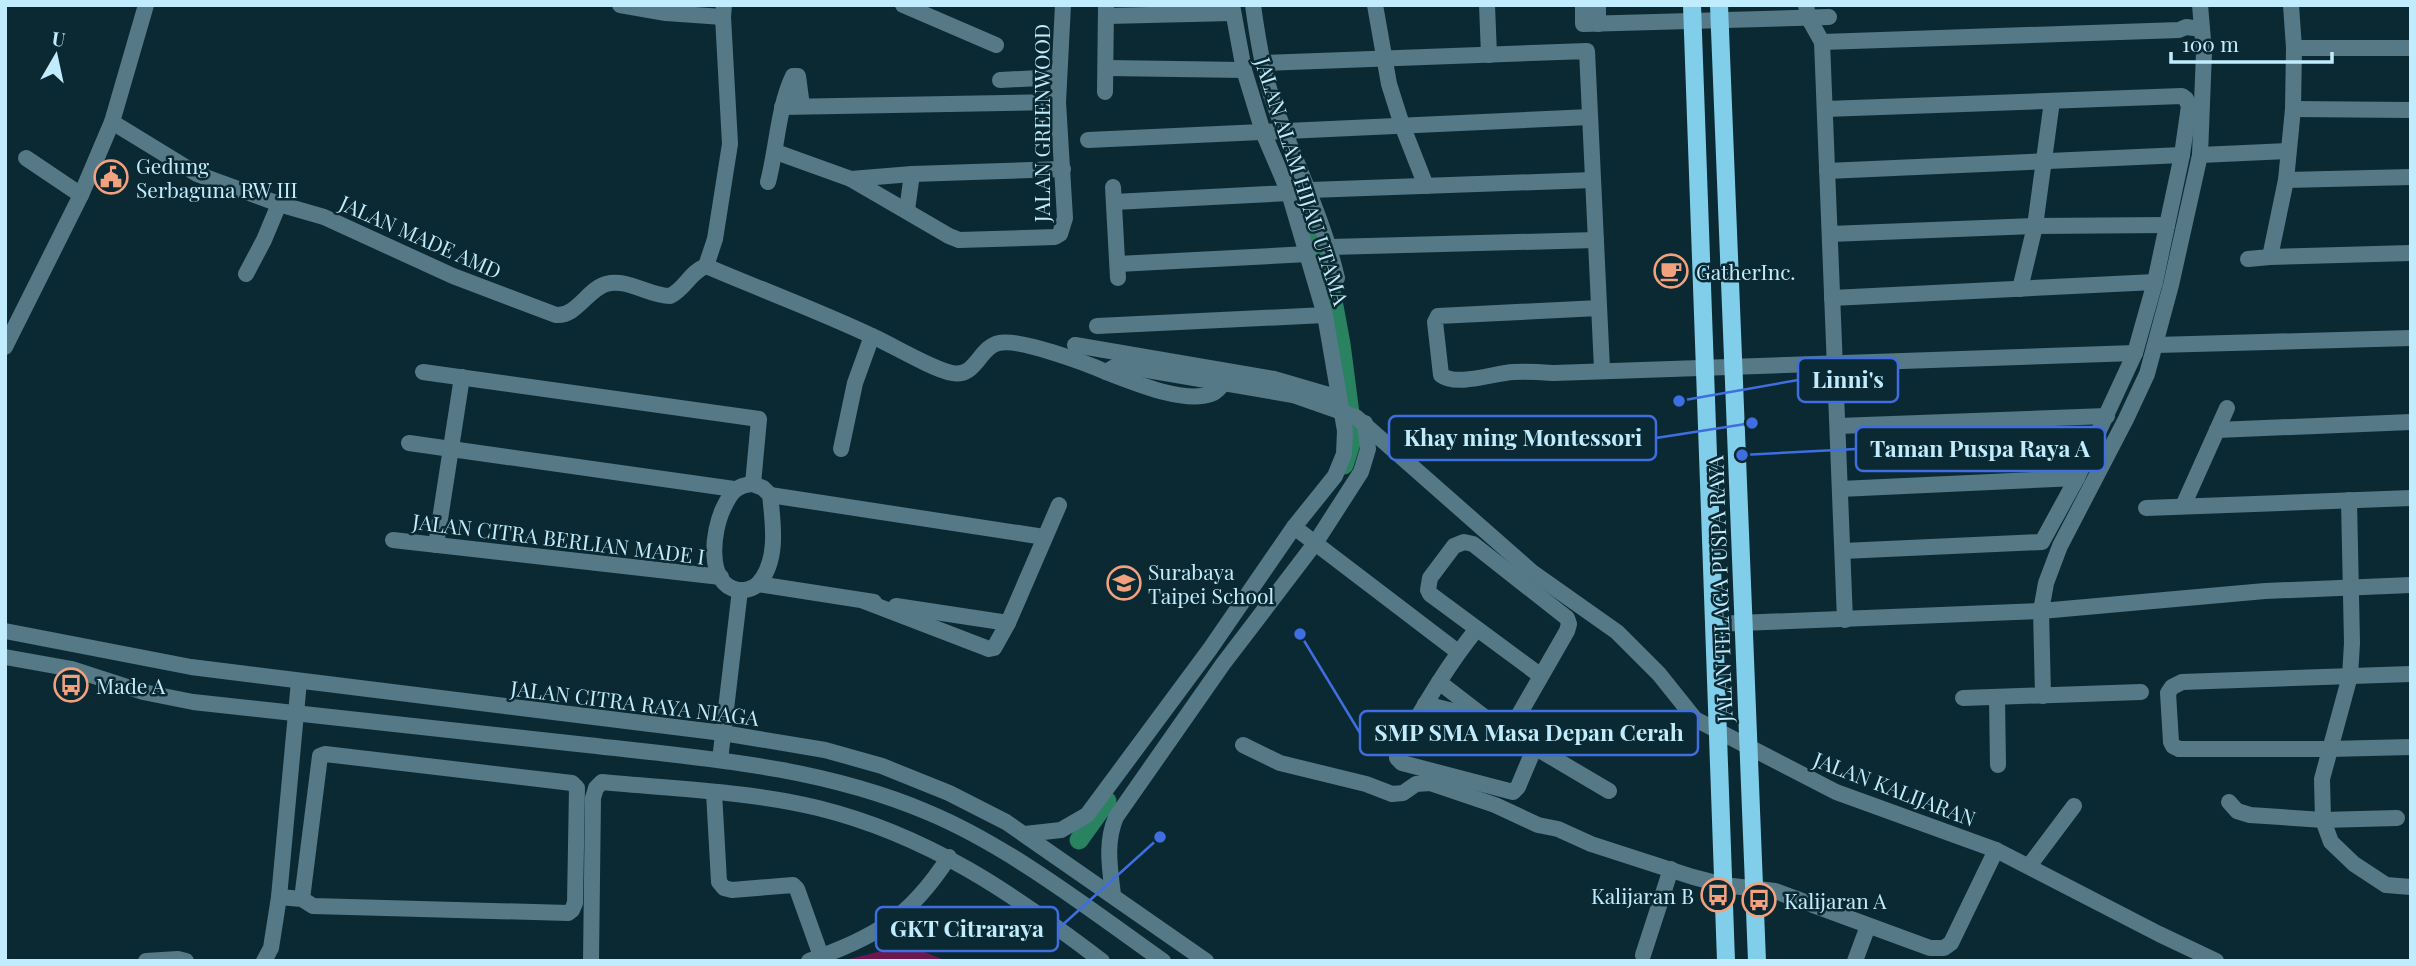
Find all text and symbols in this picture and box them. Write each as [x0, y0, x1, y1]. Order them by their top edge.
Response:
north arrow [21, 21, 91, 91]
scale bar [2171, 21, 2332, 65]
text: U [50, 24, 67, 52]
street label: JALAN GREENWOOD [1027, 24, 1055, 223]
text: 100 m [2182, 29, 2239, 57]
street label: JALAN ALAM HIJAU UTAMA [1249, 53, 1357, 309]
place label: Gedung Serbaguna RW III [136, 151, 298, 203]
public building icon: Gedung Serbaguna RW III [92, 158, 130, 196]
street label: JALAN MADE AMD [335, 187, 506, 284]
cafe icon: GatherInc. [1652, 252, 1690, 290]
place label: GatherInc. [1696, 257, 1796, 285]
callout: Linni's [1798, 358, 1898, 402]
text: Linni's [1812, 363, 1884, 394]
callout: Khay ming Montessori [1389, 416, 1656, 460]
text: Khay ming Montessori [1404, 421, 1642, 452]
callout: Taman Puspa Raya A [1856, 427, 2105, 471]
text: Taman Puspa Raya A [1870, 432, 2091, 463]
street label: JALAN TELAGA PUSPA RAYA [1700, 454, 1738, 724]
street label: JALAN CITRA BERLIAN MADE I [410, 506, 707, 570]
place label: Surabaya Taipei School [1148, 557, 1274, 609]
school or university icon: Surabaya Taipei School [1105, 564, 1143, 602]
bus stop icon: Made A [52, 666, 90, 704]
place label: Made A [96, 671, 166, 699]
street label: JALAN CITRA RAYA NIAGA [508, 673, 762, 731]
callout: SMP SMA Masa Depan Cerah [1360, 711, 1698, 755]
text: SMP SMA Masa Depan Cerah [1374, 716, 1684, 747]
street label: JALAN KALIJARAN [1809, 744, 1980, 832]
bus stop icon: Kalijaran B [1699, 876, 1737, 914]
place label: Kalijaran B [1591, 881, 1694, 909]
bus stop icon: Kalijaran A [1740, 881, 1778, 919]
place label: Kalijaran A [1784, 886, 1887, 914]
callout: GKT Citraraya [876, 907, 1058, 951]
text: GKT Citraraya [890, 912, 1044, 943]

